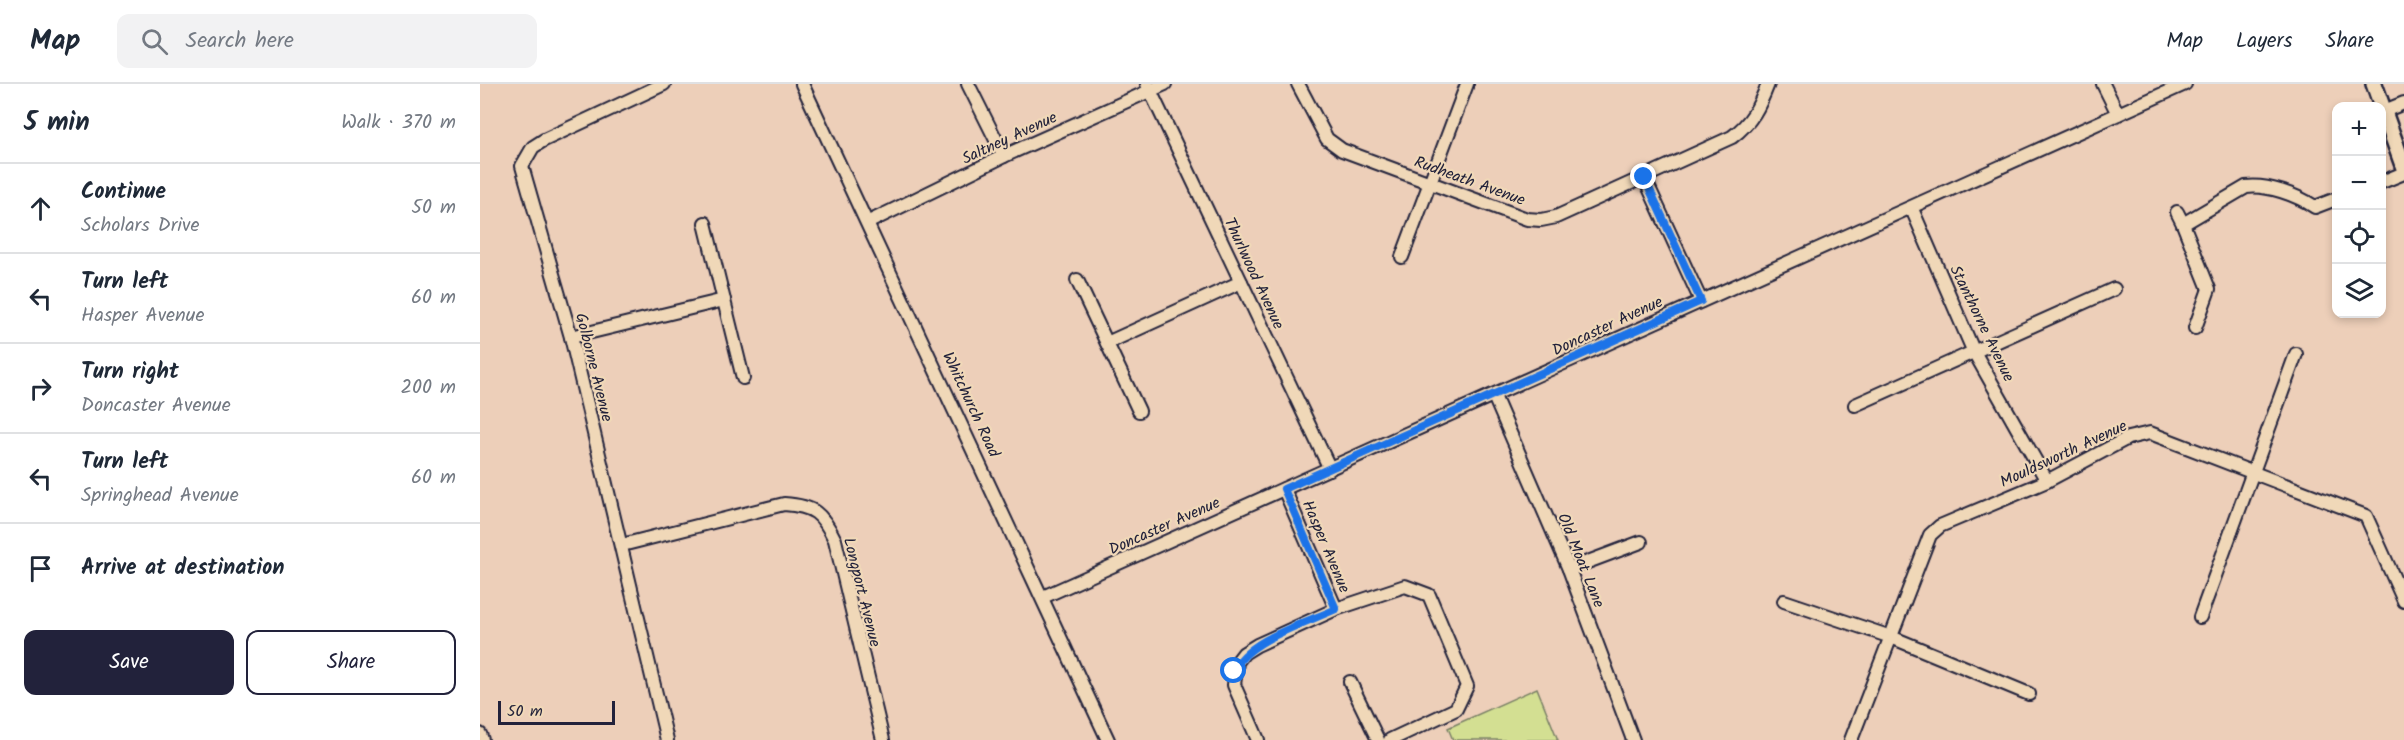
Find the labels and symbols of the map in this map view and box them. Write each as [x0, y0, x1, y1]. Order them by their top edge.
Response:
street label: Saltney Avenue [958, 105, 1062, 171]
street label: Rudheath Avenue [1410, 150, 1529, 213]
route end [1630, 163, 1656, 189]
street label: Thurlwood Avenue [1217, 214, 1291, 334]
street label: Stanthorne Avenue [1943, 261, 2021, 386]
street label: Doncaster Avenue [1548, 290, 1667, 363]
street label: Golborne Avenue [568, 310, 619, 424]
street label: Whitchurch Road [935, 348, 1006, 462]
street label: Mouldsworth Avenue [1996, 414, 2131, 495]
street label: Doncaster Avenue [1105, 491, 1224, 562]
street label: Hasper Avenue [1295, 496, 1356, 597]
street label: Old Moat Lane [1550, 509, 1611, 612]
street label: Longport Avenue [836, 535, 887, 650]
route start [1220, 657, 1246, 683]
scale bar [498, 698, 615, 726]

